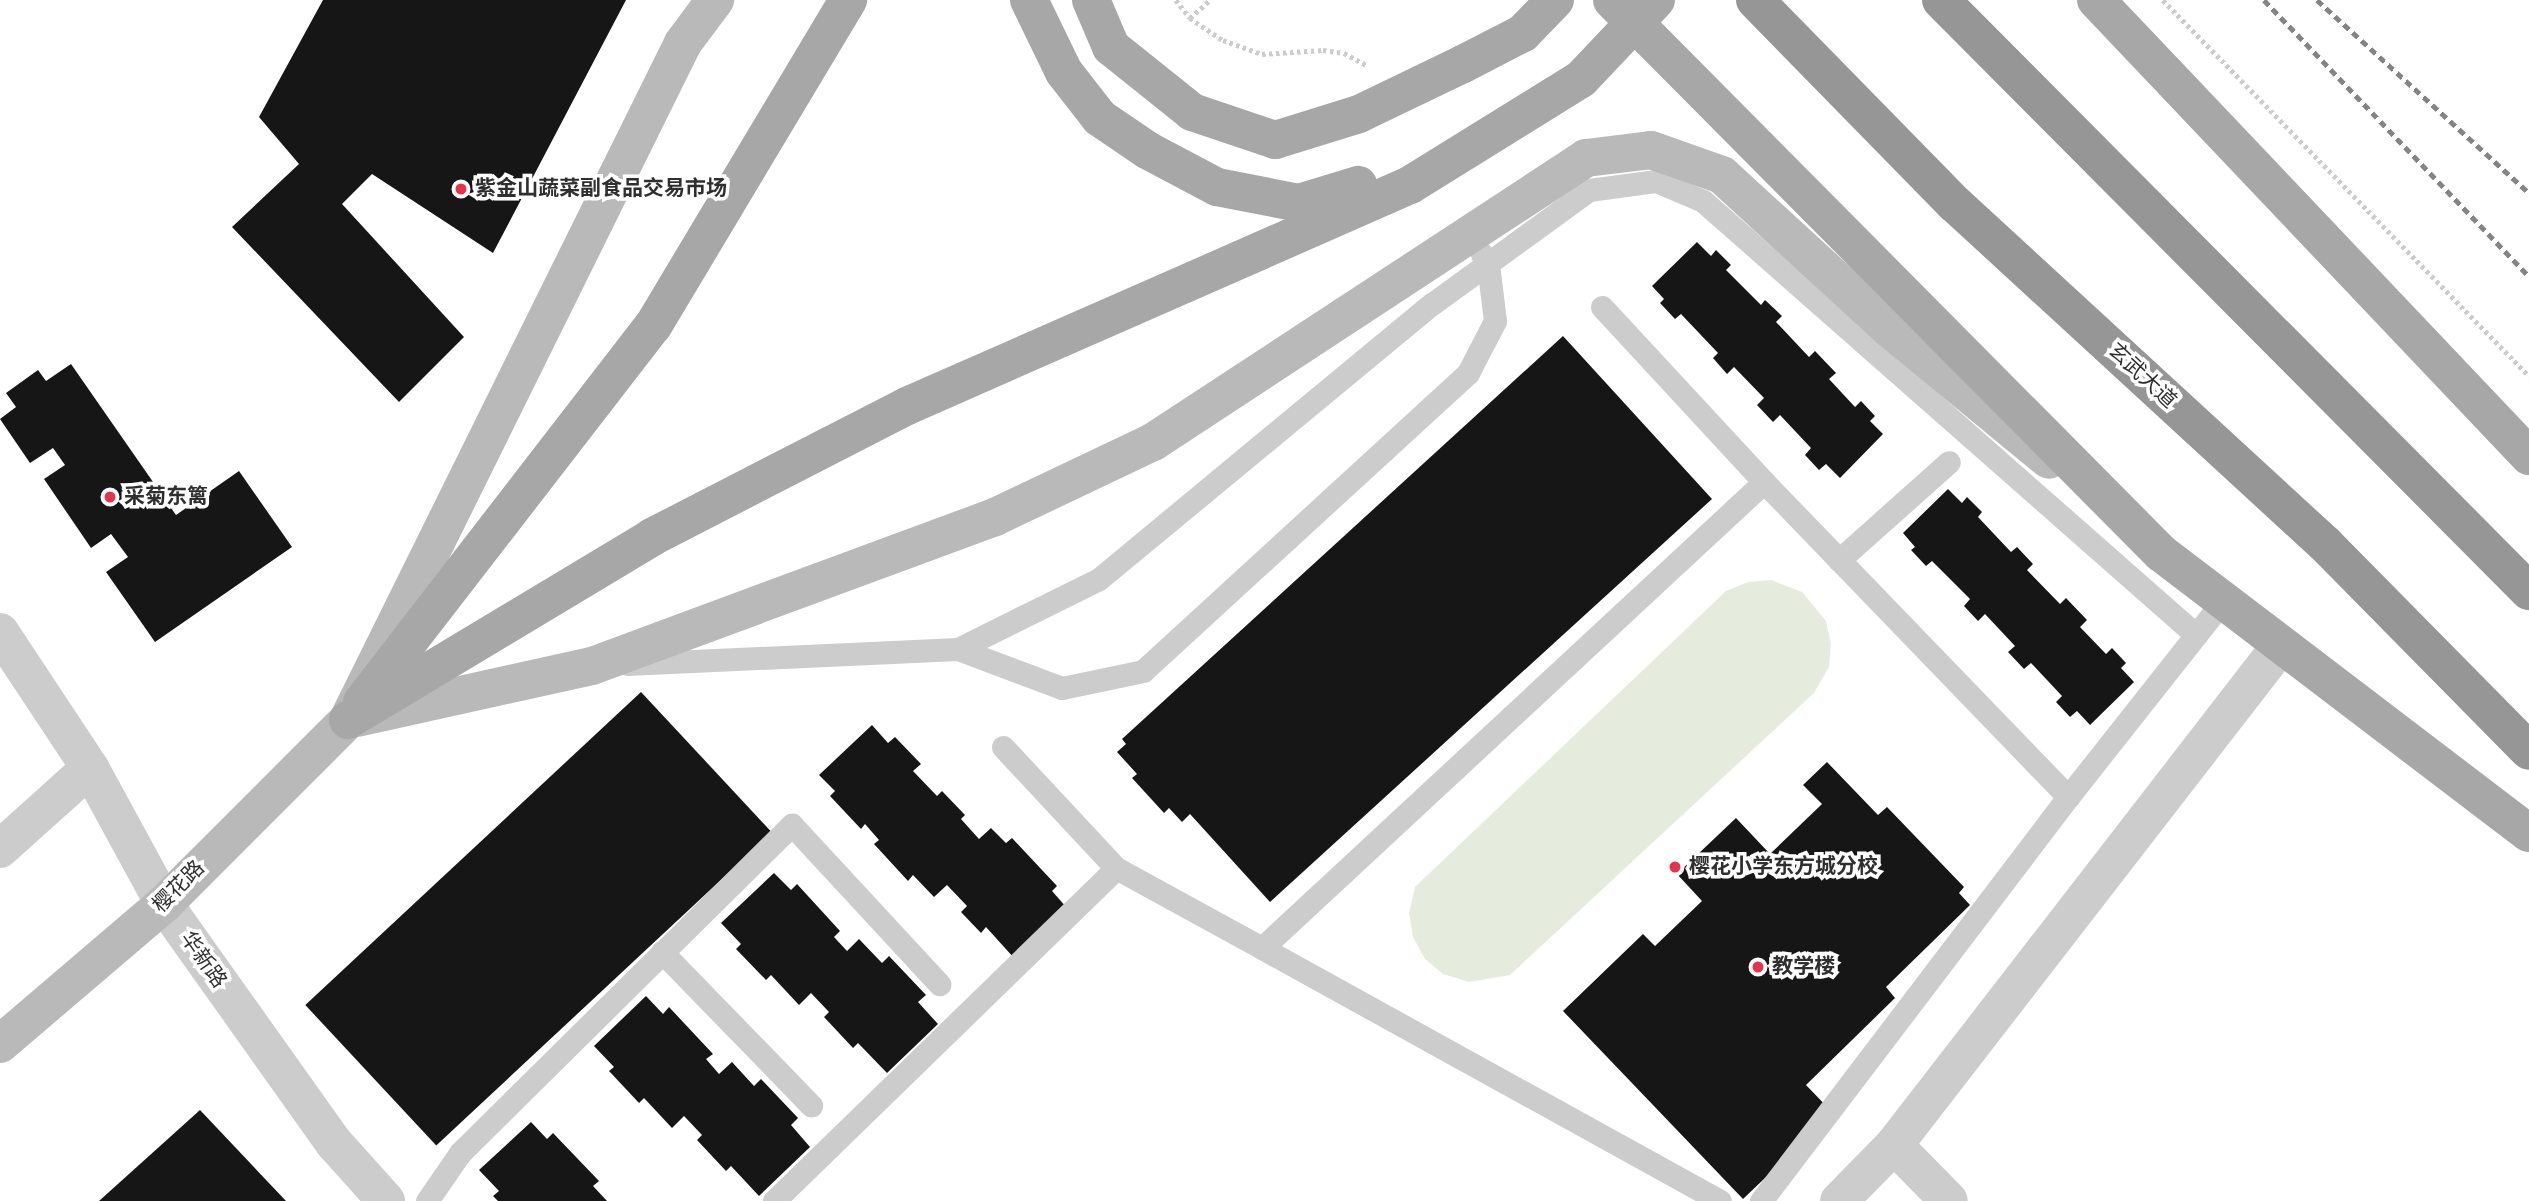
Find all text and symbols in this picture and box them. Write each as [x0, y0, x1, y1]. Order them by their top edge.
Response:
place label: 紫金山蔬菜副食品交易市场 [475, 176, 727, 202]
marker: 紫金山蔬菜副食品交易市场 [453, 181, 469, 197]
street label: 玄武大道 [2103, 338, 2181, 414]
place label: 采菊东篱 [124, 484, 208, 510]
marker: 采菊东篱 [102, 489, 118, 505]
place label: 樱花小学东方城分校 [1689, 854, 1878, 880]
street label: 樱花路 [148, 856, 210, 918]
marker: 樱花小学东方城分校 [1667, 859, 1683, 875]
street label: 华新路 [175, 927, 231, 993]
place label: 教学楼 [1772, 954, 1835, 980]
marker: 教学楼 [1750, 959, 1766, 975]

